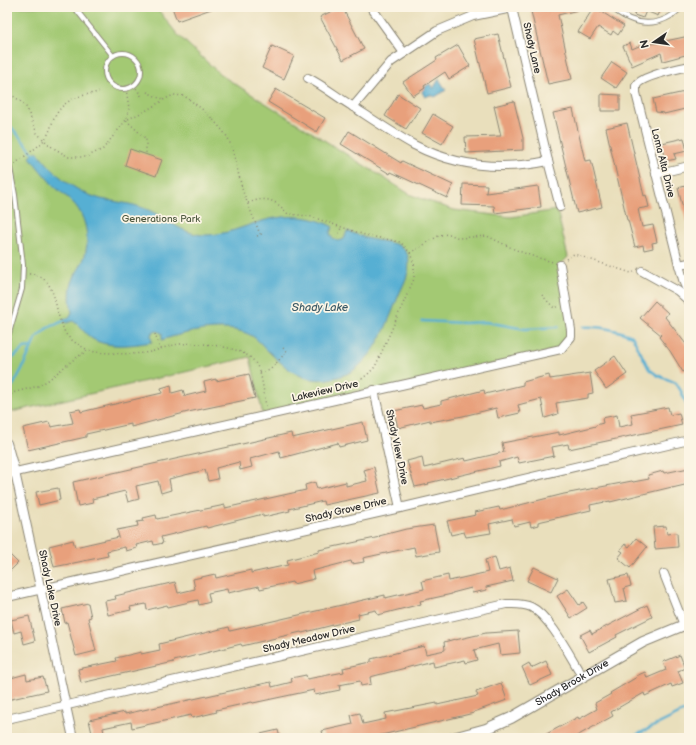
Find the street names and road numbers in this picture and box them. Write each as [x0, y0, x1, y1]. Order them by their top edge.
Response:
street label: Shady Lane [520, 21, 544, 75]
street label: Loma Alta Drive [649, 127, 677, 199]
street label: Lakeview Drive [291, 378, 359, 404]
street label: Shady View Drive [383, 408, 411, 486]
street label: Shady Grove Drive [304, 495, 388, 525]
street label: Shady Lake Drive [36, 549, 64, 627]
street label: Shady Meadow Drive [262, 623, 356, 655]
street label: Shady Brook Drive [533, 657, 611, 709]

